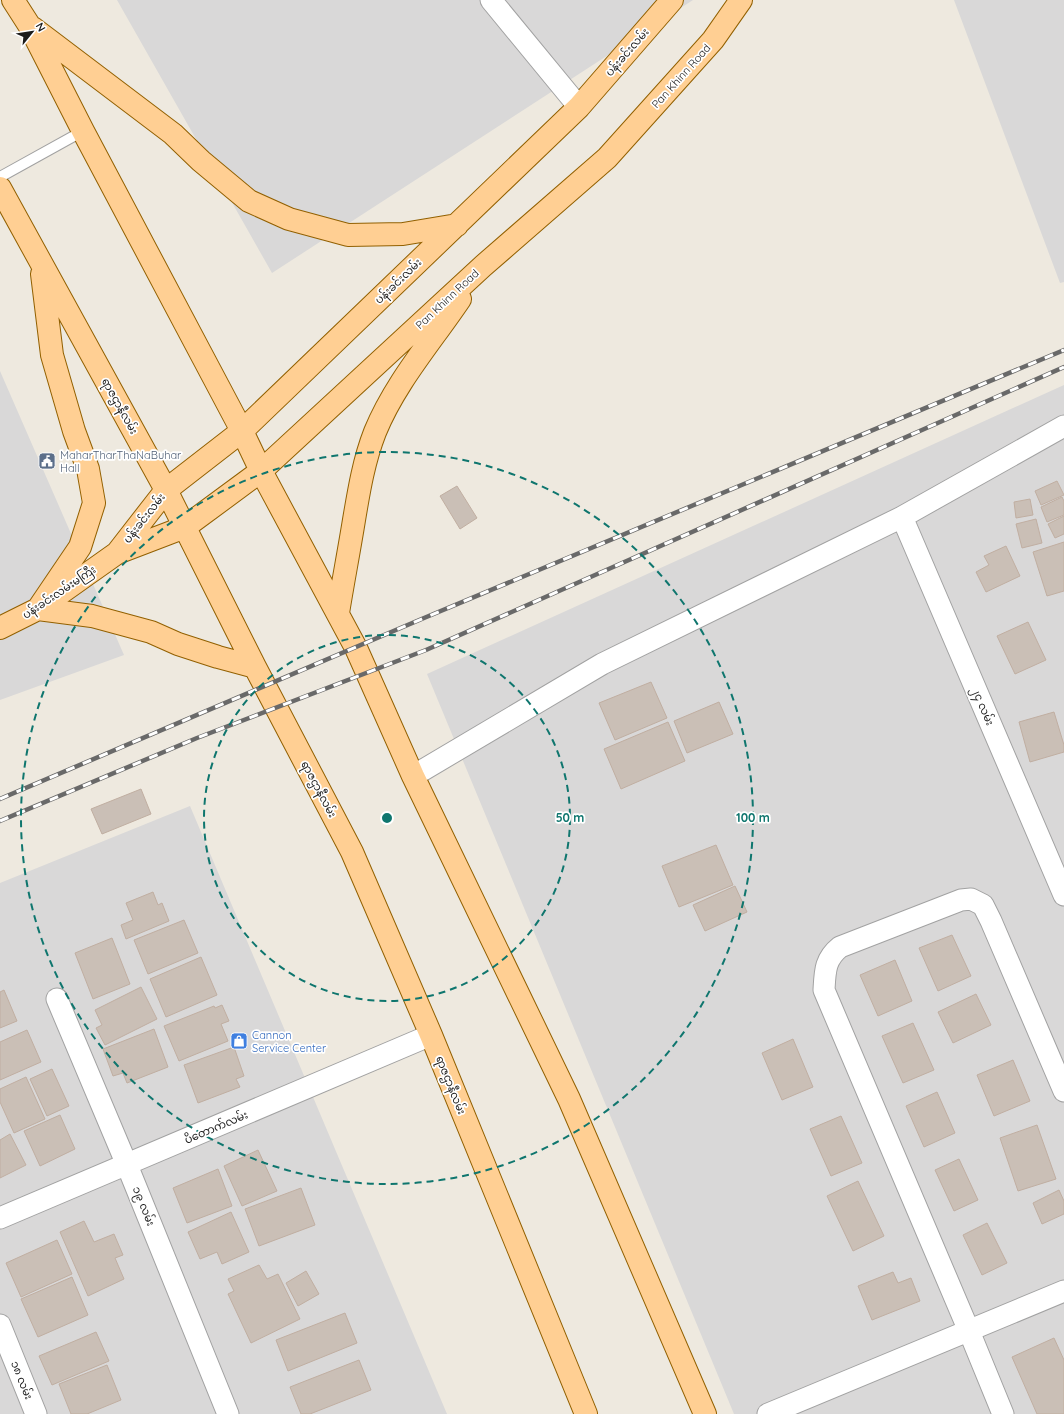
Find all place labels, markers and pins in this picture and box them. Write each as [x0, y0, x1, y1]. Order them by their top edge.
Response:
place label: MaharTharThaNaBuhar Hall [60, 448, 182, 475]
public building icon: MaharTharThaNaBuhar Hall [37, 451, 57, 471]
centre of rings [380, 811, 394, 825]
place label: Cannon Service Center [252, 1028, 327, 1055]
shop icon: Cannon Service Center [229, 1031, 249, 1051]

